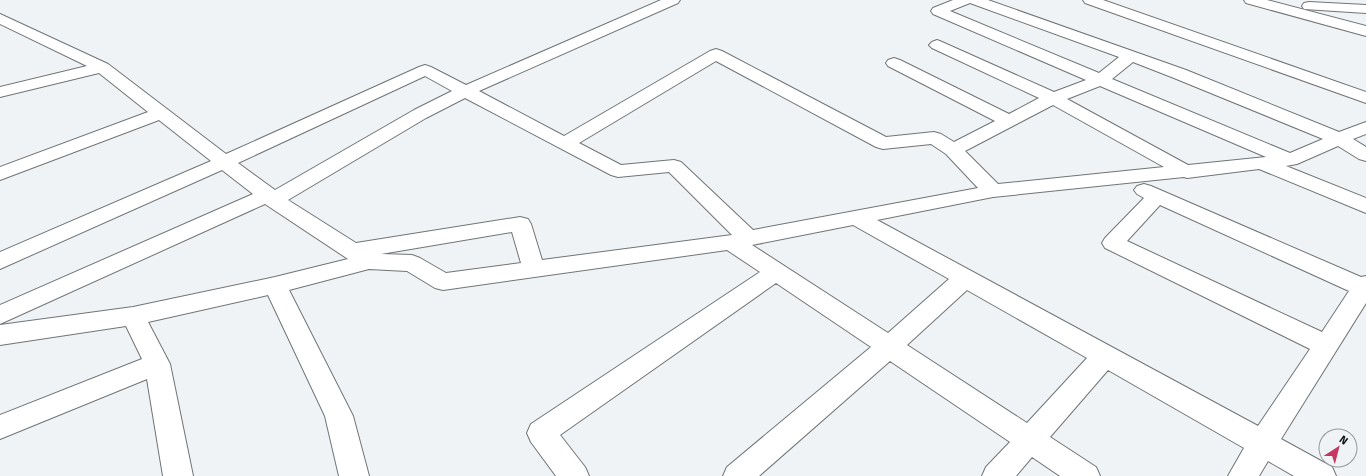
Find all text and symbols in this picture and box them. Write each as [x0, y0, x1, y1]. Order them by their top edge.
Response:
north arrow [1318, 428, 1358, 468]
text: N [1337, 433, 1350, 448]

